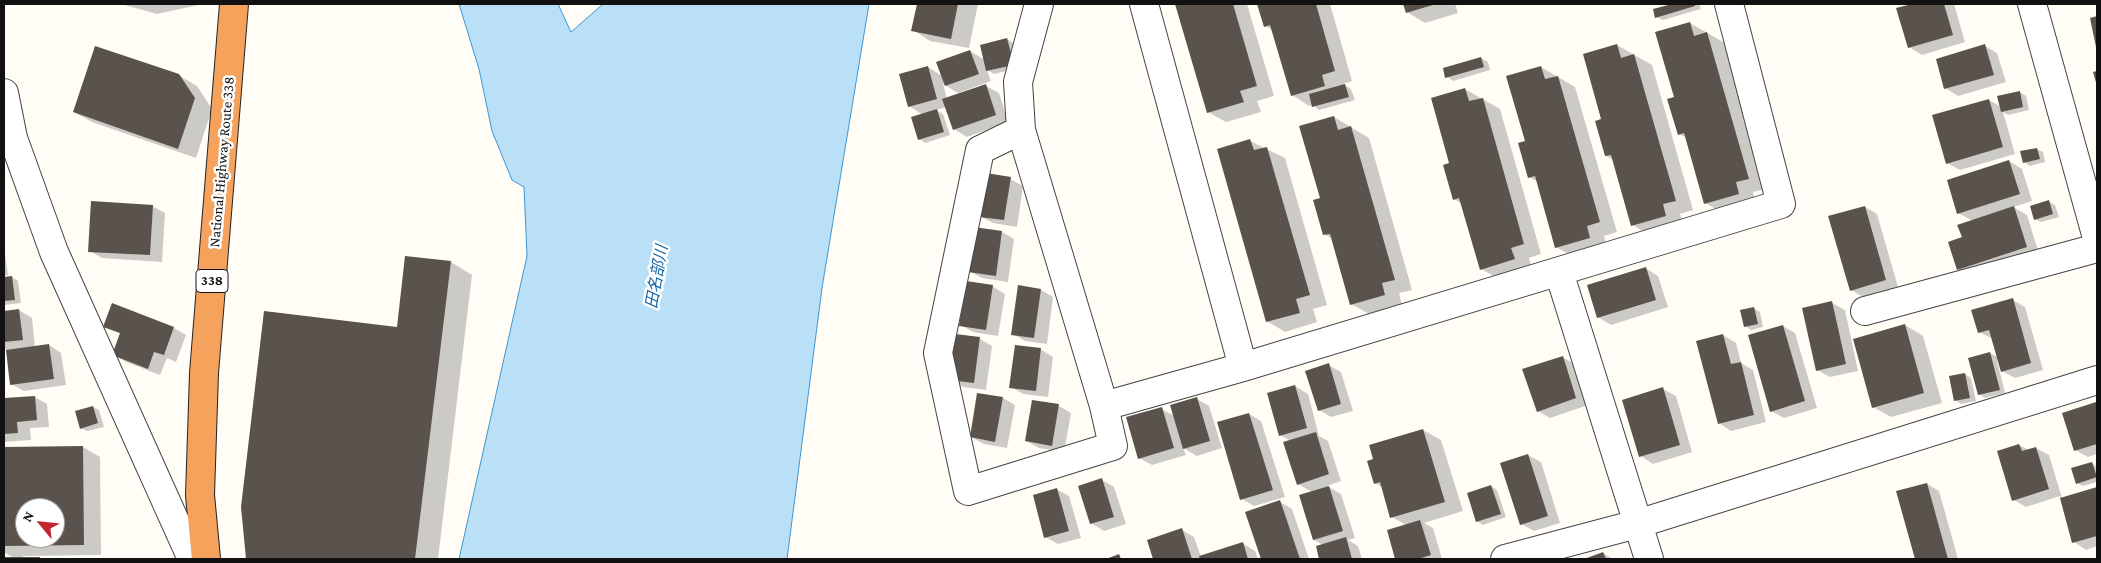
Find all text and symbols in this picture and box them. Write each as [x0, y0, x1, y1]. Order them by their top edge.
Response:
street label: National Highway Route 338 [206, 76, 238, 248]
water label: 田名部川 [642, 244, 672, 310]
road number: 338 [196, 270, 228, 292]
north arrow [15, 498, 65, 548]
text: N [18, 508, 37, 524]

